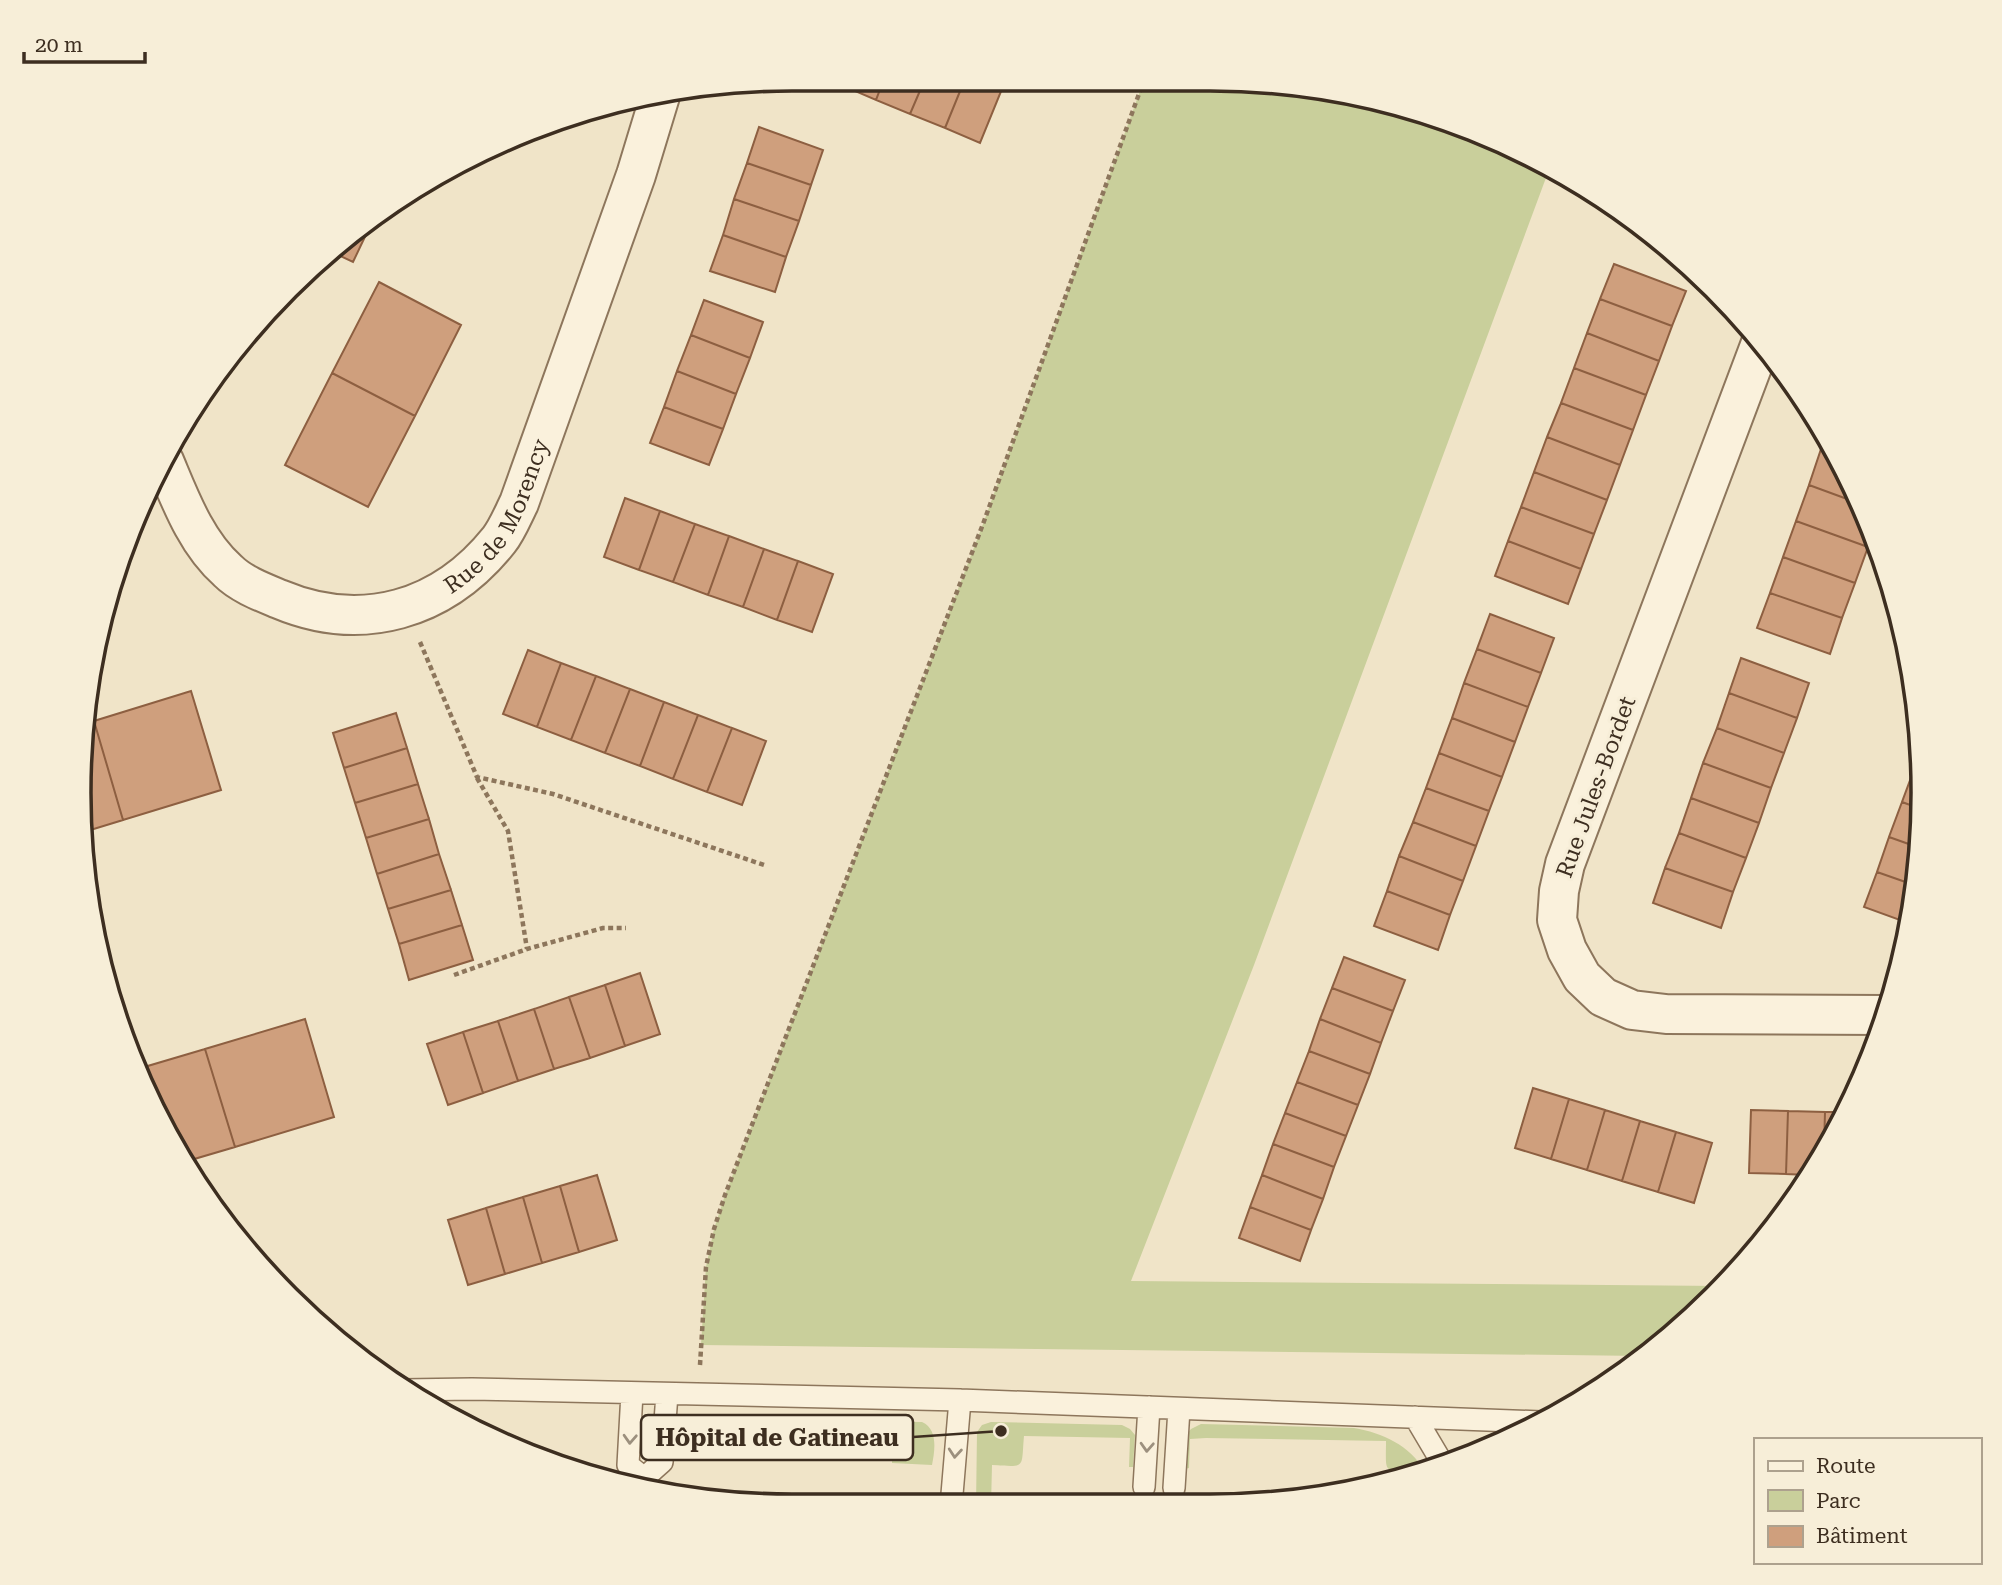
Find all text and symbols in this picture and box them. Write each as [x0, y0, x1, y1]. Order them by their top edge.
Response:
scale bar [24, 21, 145, 65]
text: 20 m [35, 33, 83, 57]
street label: Rue de Morency [439, 435, 554, 599]
street label: Rue Jules-Bordet [1551, 692, 1641, 881]
callout: Hôpital de Gatineau [641, 1415, 913, 1460]
text: Hôpital de Gatineau [655, 1424, 899, 1452]
one-way arrow [622, 1434, 637, 1445]
legend [1754, 1438, 1981, 1564]
one-way arrow [1139, 1442, 1154, 1453]
one-way arrow [948, 1448, 963, 1459]
text: Route [1816, 1454, 1875, 1478]
text: Parc [1816, 1489, 1861, 1513]
text: Bâtiment [1816, 1524, 1908, 1548]

